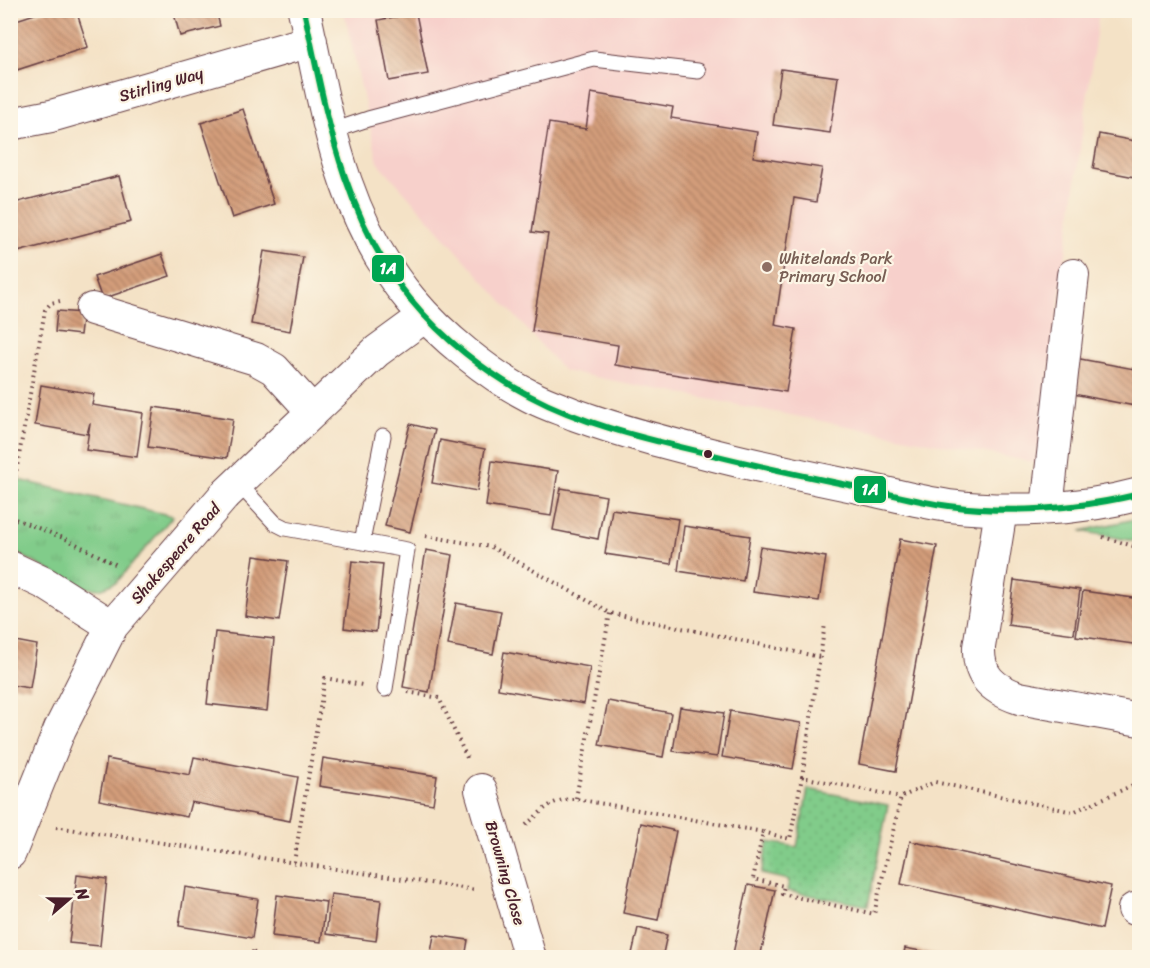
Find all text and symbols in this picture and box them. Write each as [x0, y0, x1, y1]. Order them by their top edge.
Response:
street label: Stirling Way [116, 58, 207, 110]
place label: Whitelands Park Primary School [779, 244, 893, 291]
line badge: 1A [371, 254, 405, 283]
text: 1A [379, 254, 397, 283]
marker: Whitelands Park Primary School [760, 260, 774, 274]
unlabelled marker [702, 448, 714, 460]
line badge: 1A [853, 475, 887, 504]
text: 1A [861, 475, 879, 504]
street label: Shakespeare Road [123, 495, 229, 611]
street label: Browning Close [477, 817, 534, 929]
north arrow [39, 869, 99, 929]
text: N [67, 883, 98, 905]

